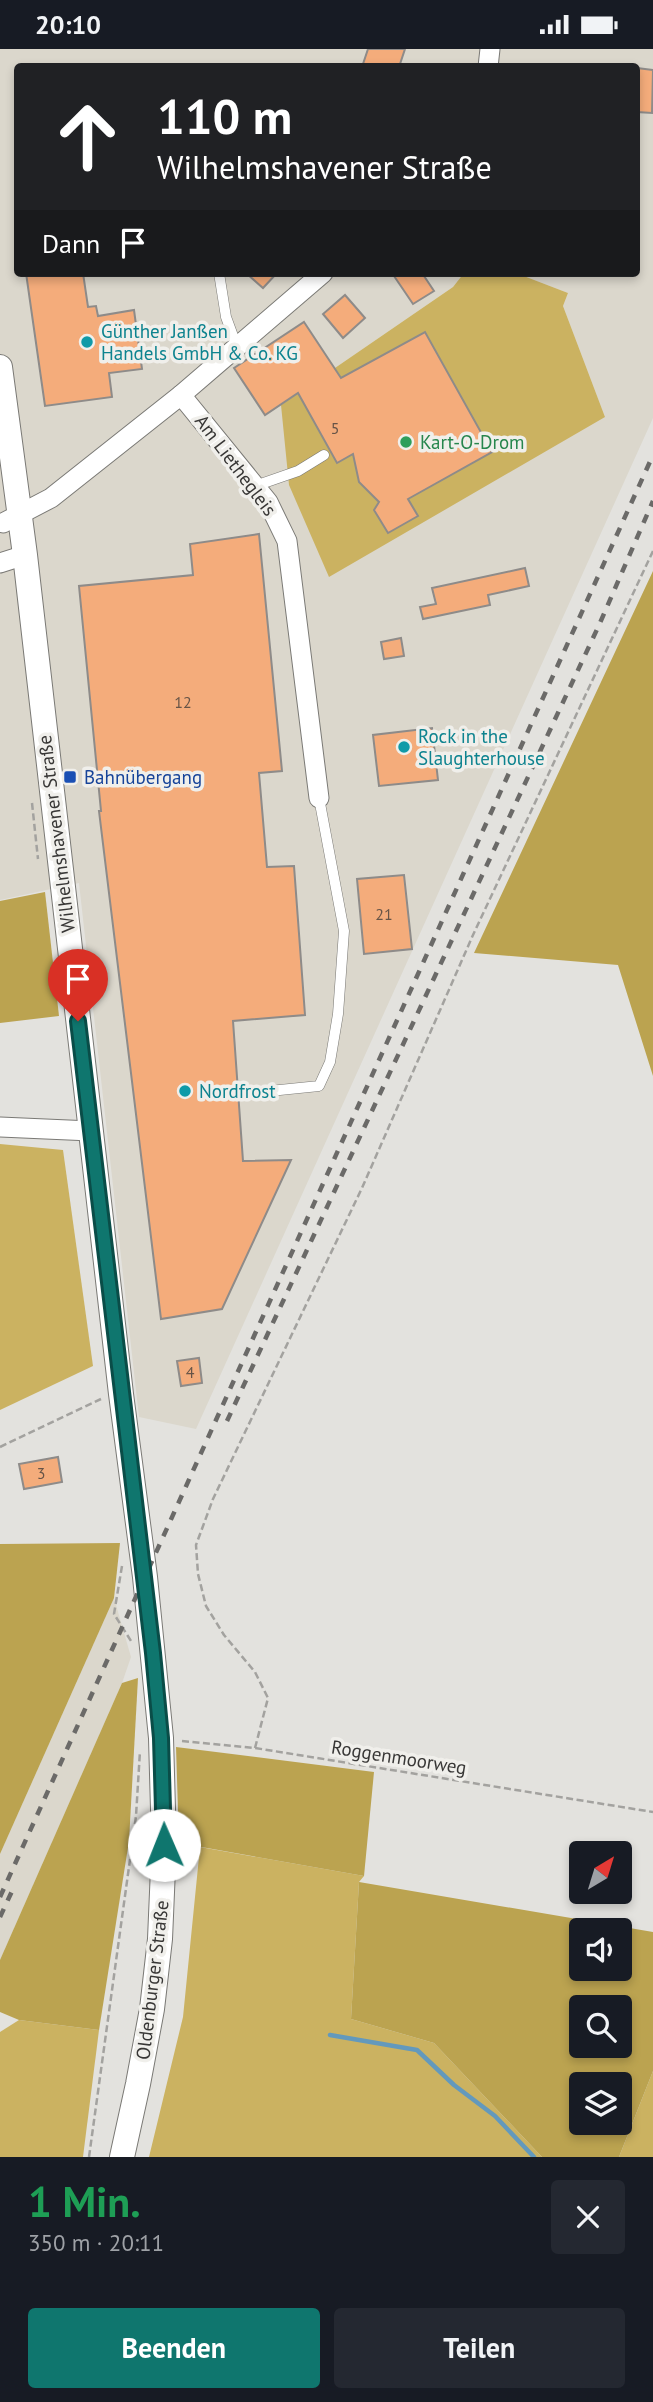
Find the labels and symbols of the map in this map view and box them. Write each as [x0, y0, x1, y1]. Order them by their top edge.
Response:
place label: Günther Janßen Handels GmbH & Co. KG [101, 319, 298, 365]
marker: Günther Janßen Handels GmbH & Co. KG [79, 334, 95, 350]
street label: Am Liethegleis [190, 409, 282, 521]
house number: 5 [331, 418, 339, 438]
place label: Kart-O-Drom [420, 430, 525, 454]
marker: Kart-O-Drom [398, 434, 414, 450]
house number: 12 [174, 692, 192, 712]
place label: Rock in the Slaughterhouse [418, 724, 545, 770]
street label: Wilhelmshavener Straße [32, 734, 80, 934]
marker: Rock in the Slaughterhouse [396, 739, 412, 755]
place label: Bahnübergang [84, 765, 202, 789]
marker: Bahnübergang [62, 769, 78, 785]
house number: 21 [375, 904, 393, 924]
pin [48, 949, 108, 1021]
place label: Nordfrost [199, 1079, 276, 1103]
marker: Nordfrost [177, 1083, 193, 1099]
house number: 4 [186, 1362, 195, 1382]
house number: 3 [37, 1463, 45, 1483]
street label: Roggenmoorweg [330, 1734, 468, 1780]
position arrow [127, 1808, 201, 1882]
north arrow [569, 1841, 632, 1904]
street label: Oldenburger Straße [130, 1899, 174, 2061]

